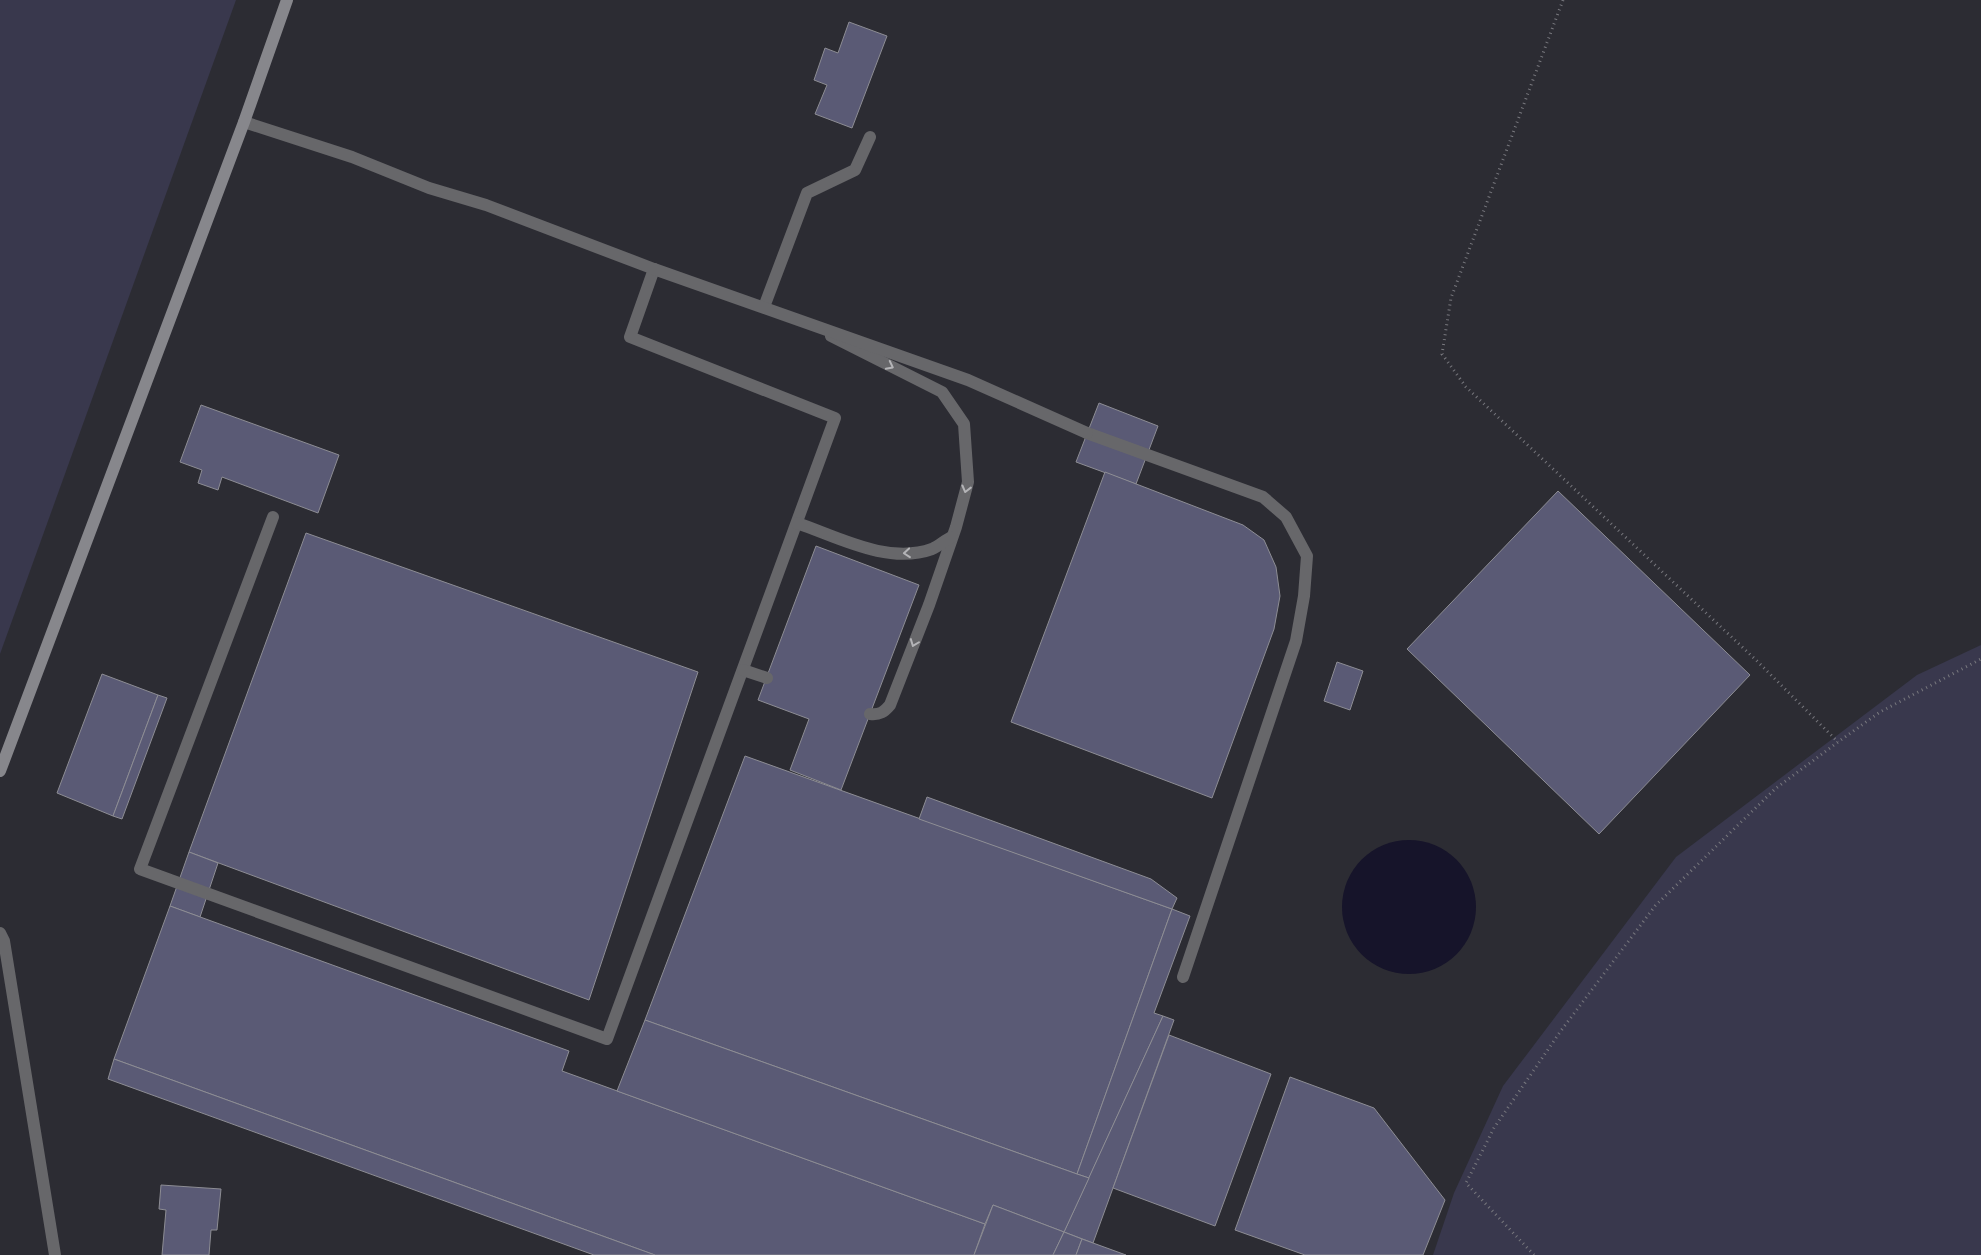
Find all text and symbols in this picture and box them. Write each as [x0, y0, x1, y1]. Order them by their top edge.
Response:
one-way arrow [885, 360, 894, 370]
one-way arrow [961, 485, 972, 494]
one-way arrow [903, 547, 911, 558]
one-way arrow [910, 638, 920, 647]

